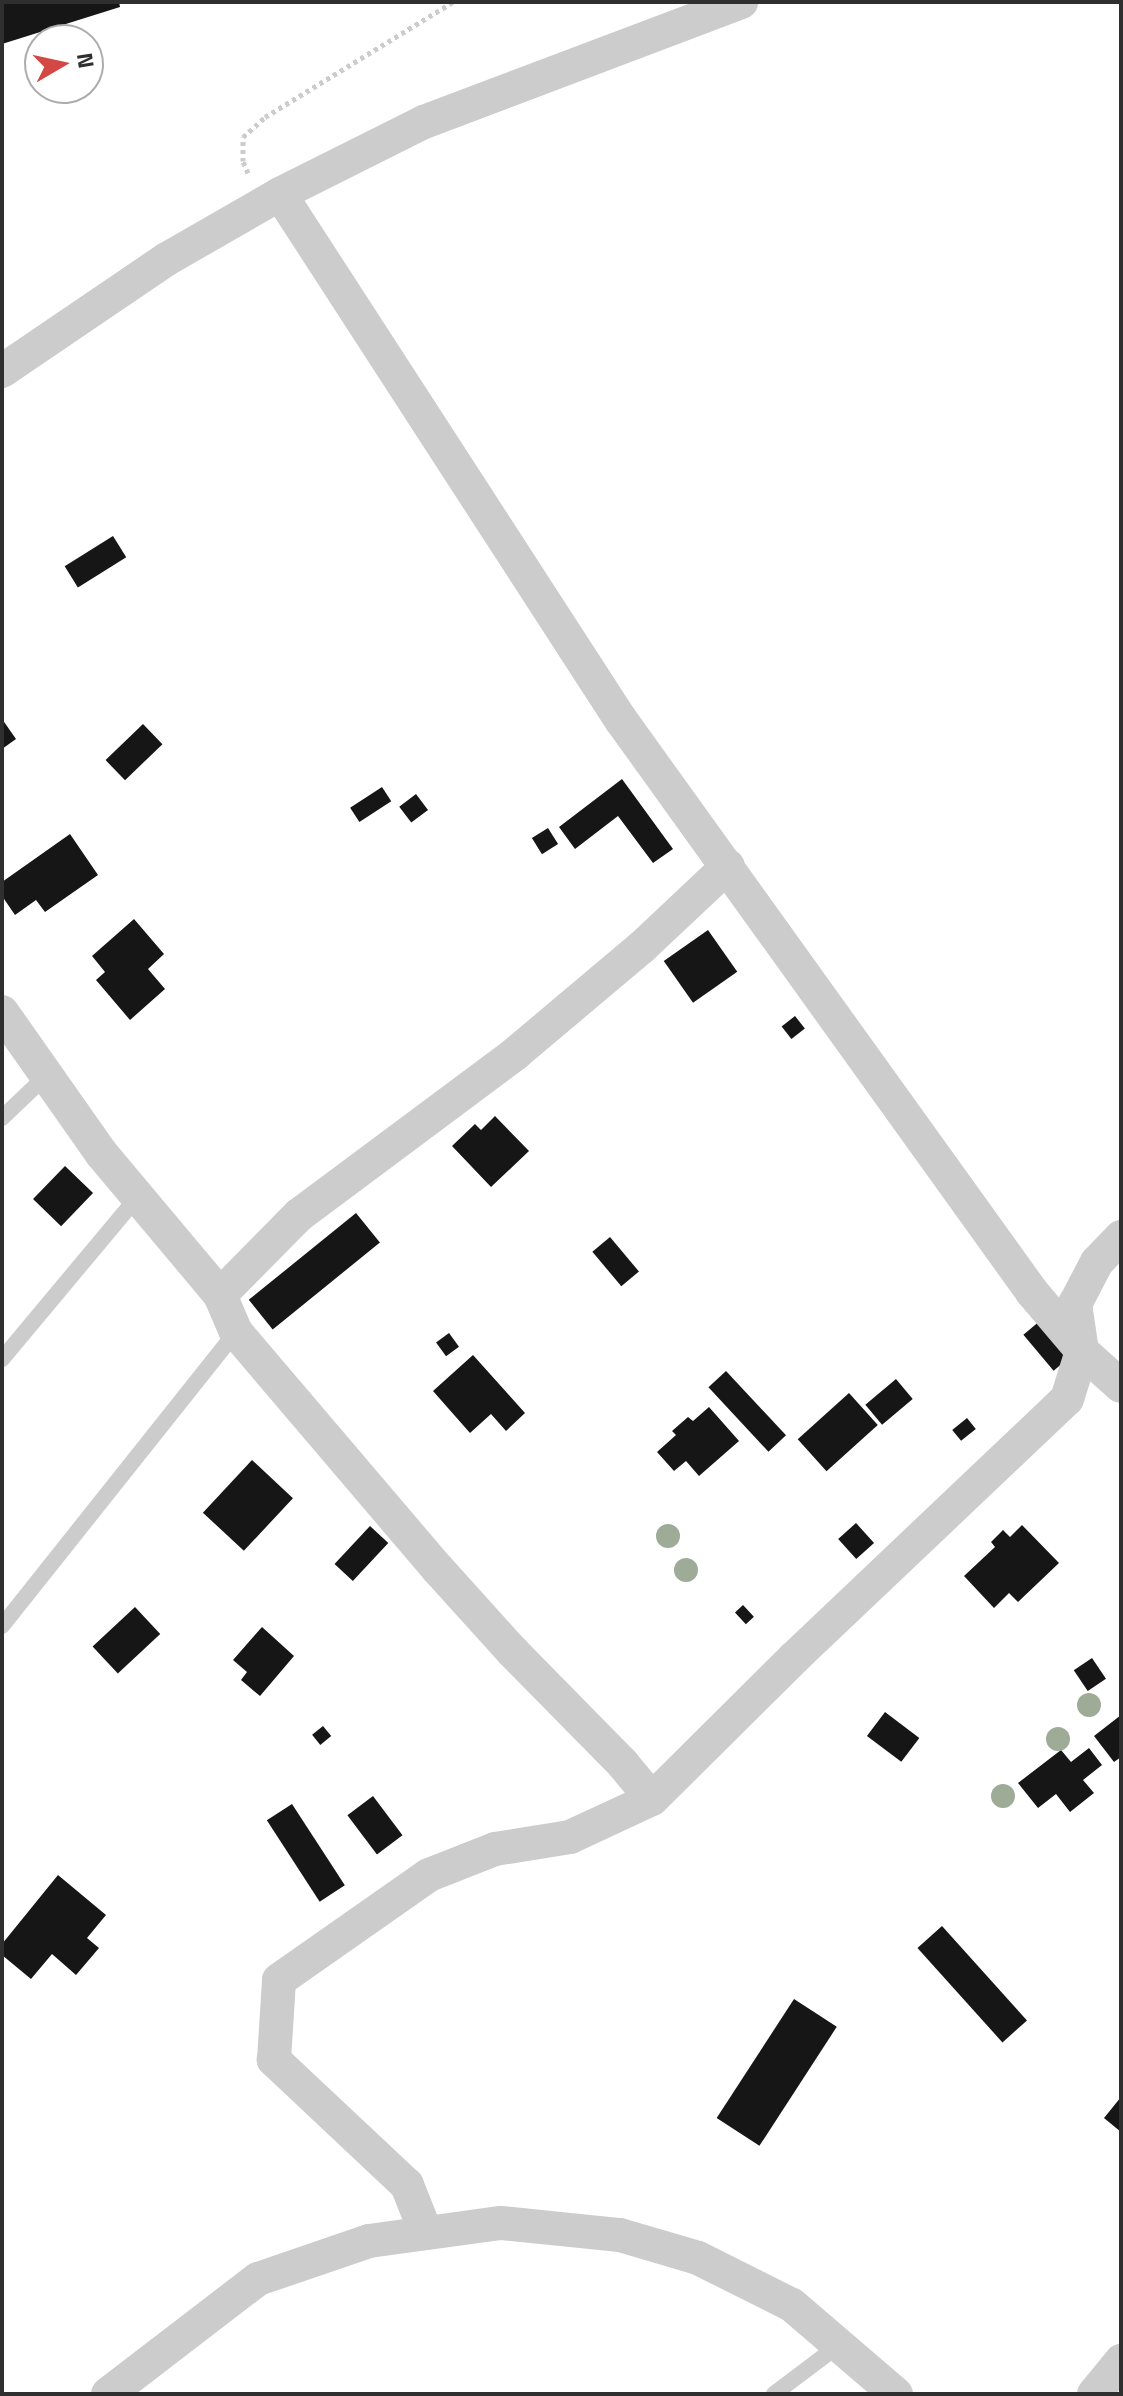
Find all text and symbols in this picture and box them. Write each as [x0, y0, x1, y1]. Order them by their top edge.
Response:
north arrow [24, 24, 104, 104]
text: N [68, 50, 104, 71]

